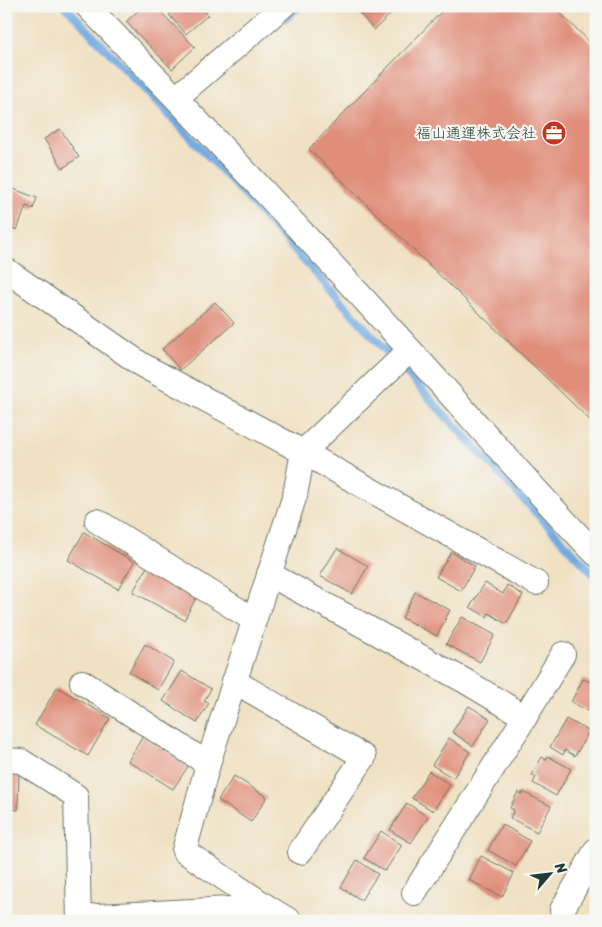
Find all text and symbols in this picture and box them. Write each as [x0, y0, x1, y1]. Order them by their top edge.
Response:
place label: 福山通運株式会社 [416, 120, 536, 146]
office icon: 福山通運株式会社 [541, 120, 567, 146]
north arrow [524, 850, 574, 900]
text: N [547, 857, 574, 879]

